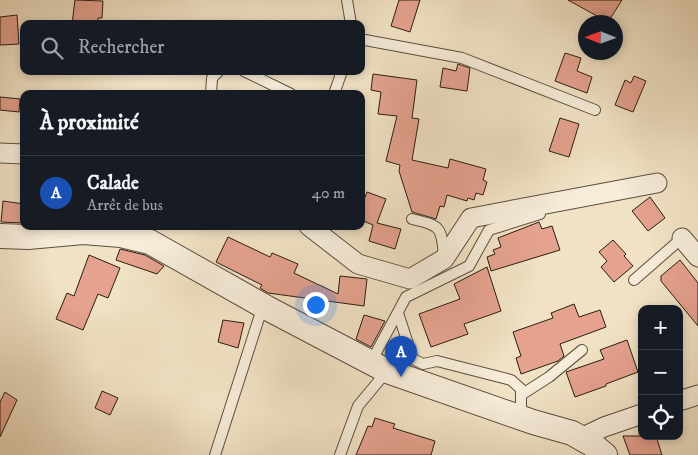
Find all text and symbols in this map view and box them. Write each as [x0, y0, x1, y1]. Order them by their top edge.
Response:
north arrow [578, 15, 623, 60]
search box [20, 20, 365, 75]
icon: search [38, 34, 66, 62]
text: Rechercher [78, 36, 164, 59]
text: À proximité [40, 110, 139, 136]
text: Calade [87, 172, 139, 195]
text: A [51, 183, 61, 203]
text: 40 m [312, 183, 345, 203]
text: Arrêt de bus [87, 195, 163, 215]
your location [303, 292, 329, 318]
map controls [638, 305, 683, 440]
button: + [638, 305, 683, 350]
pin: A [385, 336, 417, 377]
button: − [638, 350, 683, 395]
button: locate [638, 395, 683, 440]

